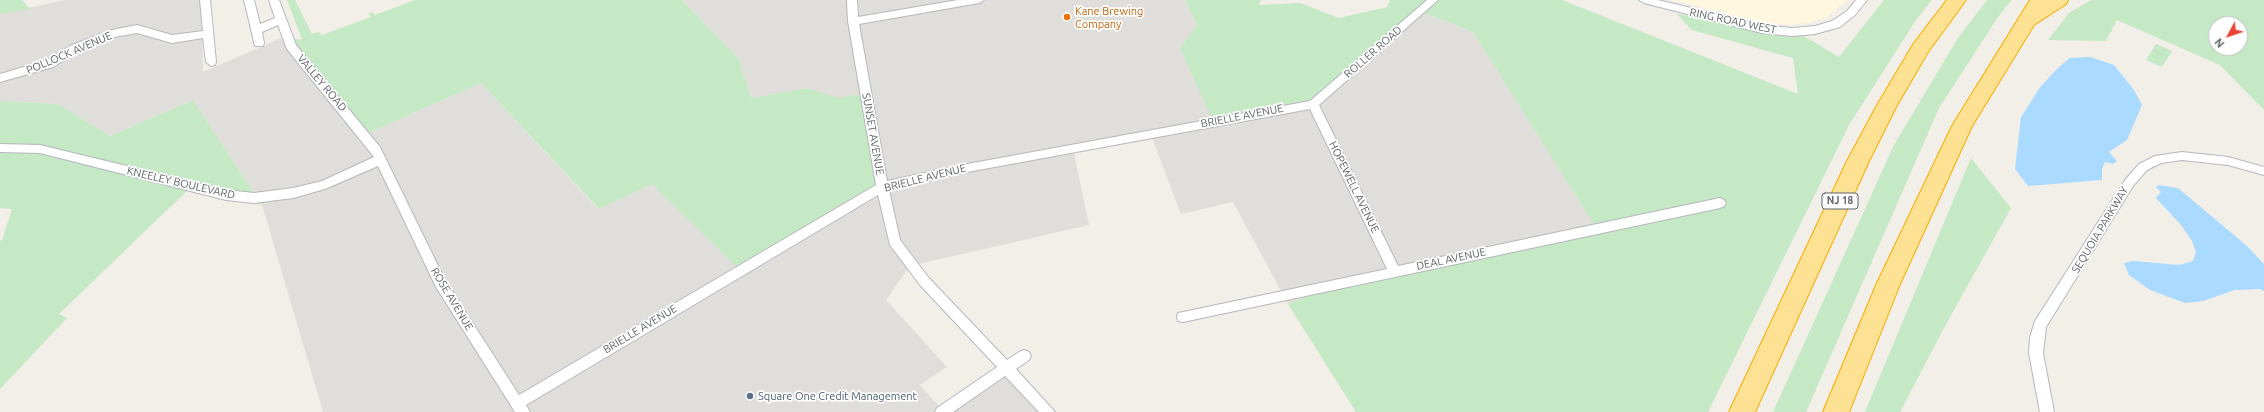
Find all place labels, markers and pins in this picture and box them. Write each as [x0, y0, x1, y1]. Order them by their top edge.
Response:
place label: Kane Brewing Company [1075, 4, 1143, 30]
marker: Kane Brewing Company [1062, 12, 1072, 22]
place label: Square One Credit Management [758, 389, 917, 403]
marker: Square One Credit Management [745, 391, 755, 401]

